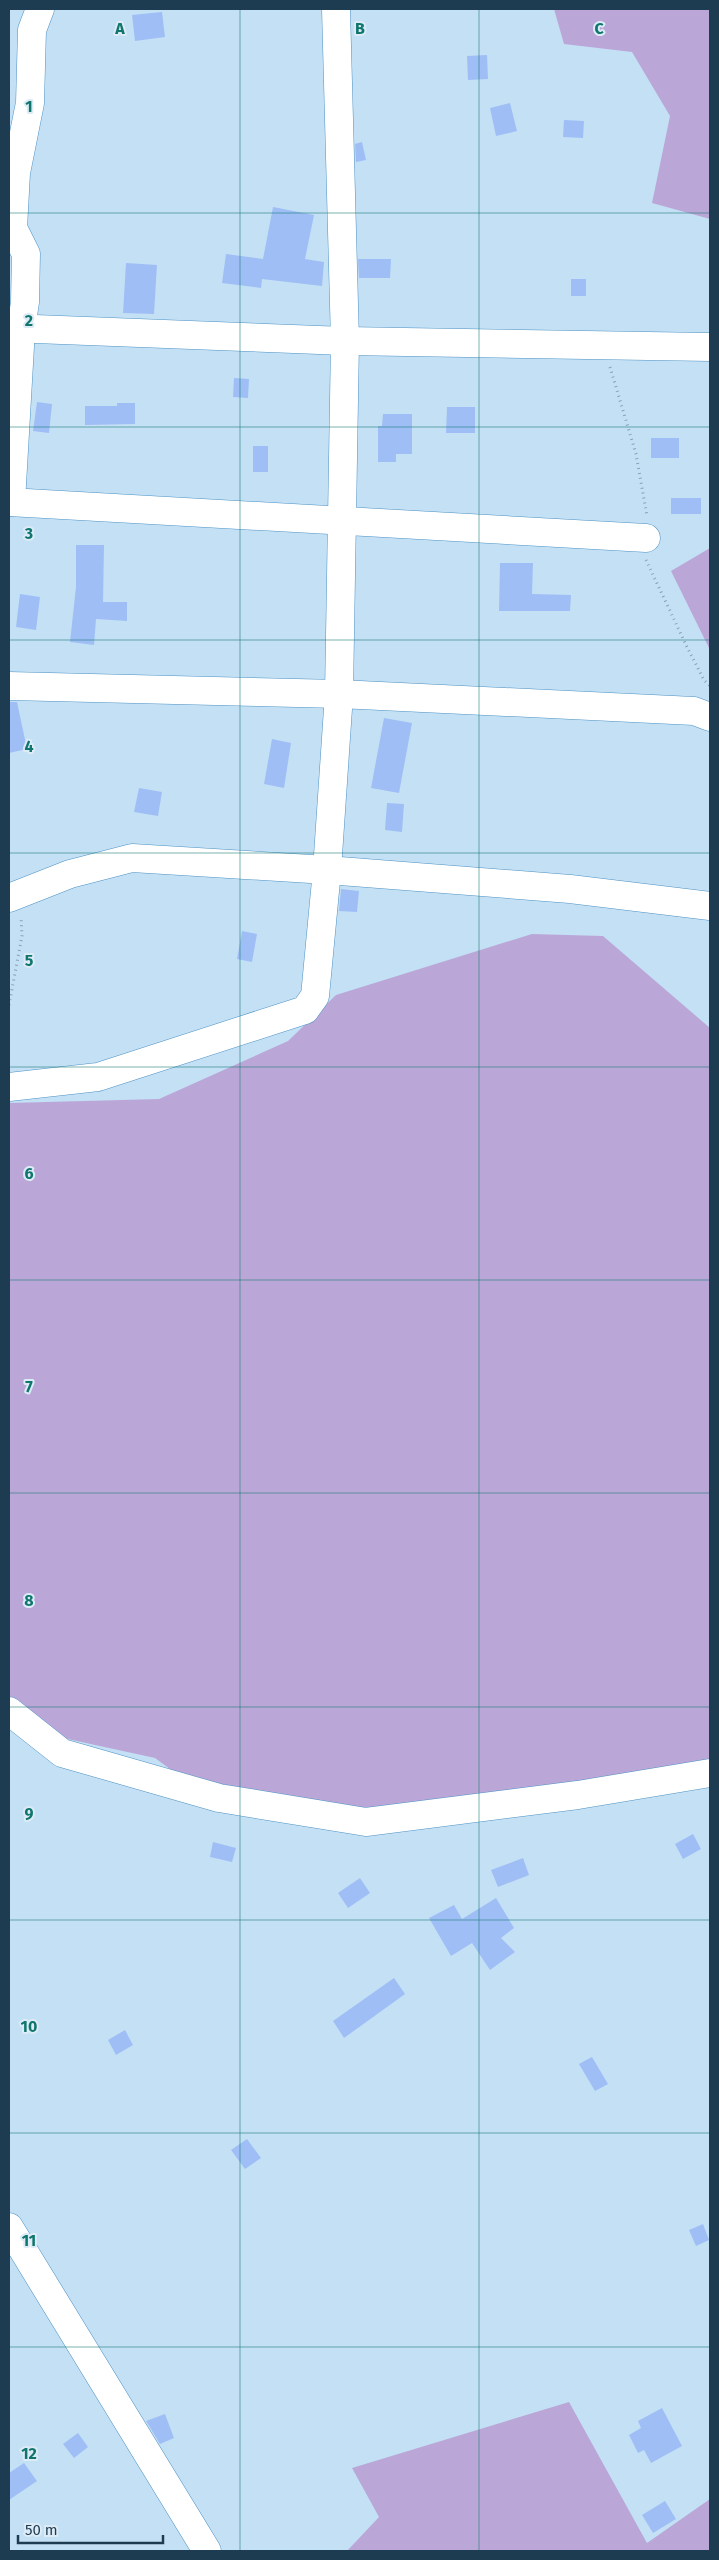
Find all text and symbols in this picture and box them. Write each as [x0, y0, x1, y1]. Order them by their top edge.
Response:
text: A [114, 19, 125, 38]
text: B [355, 19, 365, 38]
text: C [594, 19, 604, 38]
text: 1 [25, 97, 33, 116]
text: 2 [25, 311, 33, 330]
text: 3 [24, 524, 33, 543]
text: 4 [24, 737, 34, 756]
text: 5 [25, 951, 34, 970]
text: 6 [24, 1164, 34, 1183]
text: 7 [25, 1377, 33, 1396]
text: 8 [24, 1591, 34, 1610]
text: 9 [25, 1804, 34, 1823]
text: 10 [21, 2017, 37, 2036]
text: 11 [22, 2231, 36, 2250]
text: 12 [21, 2444, 37, 2463]
scale bar [18, 2512, 162, 2544]
text: 50 m [25, 2521, 58, 2539]

